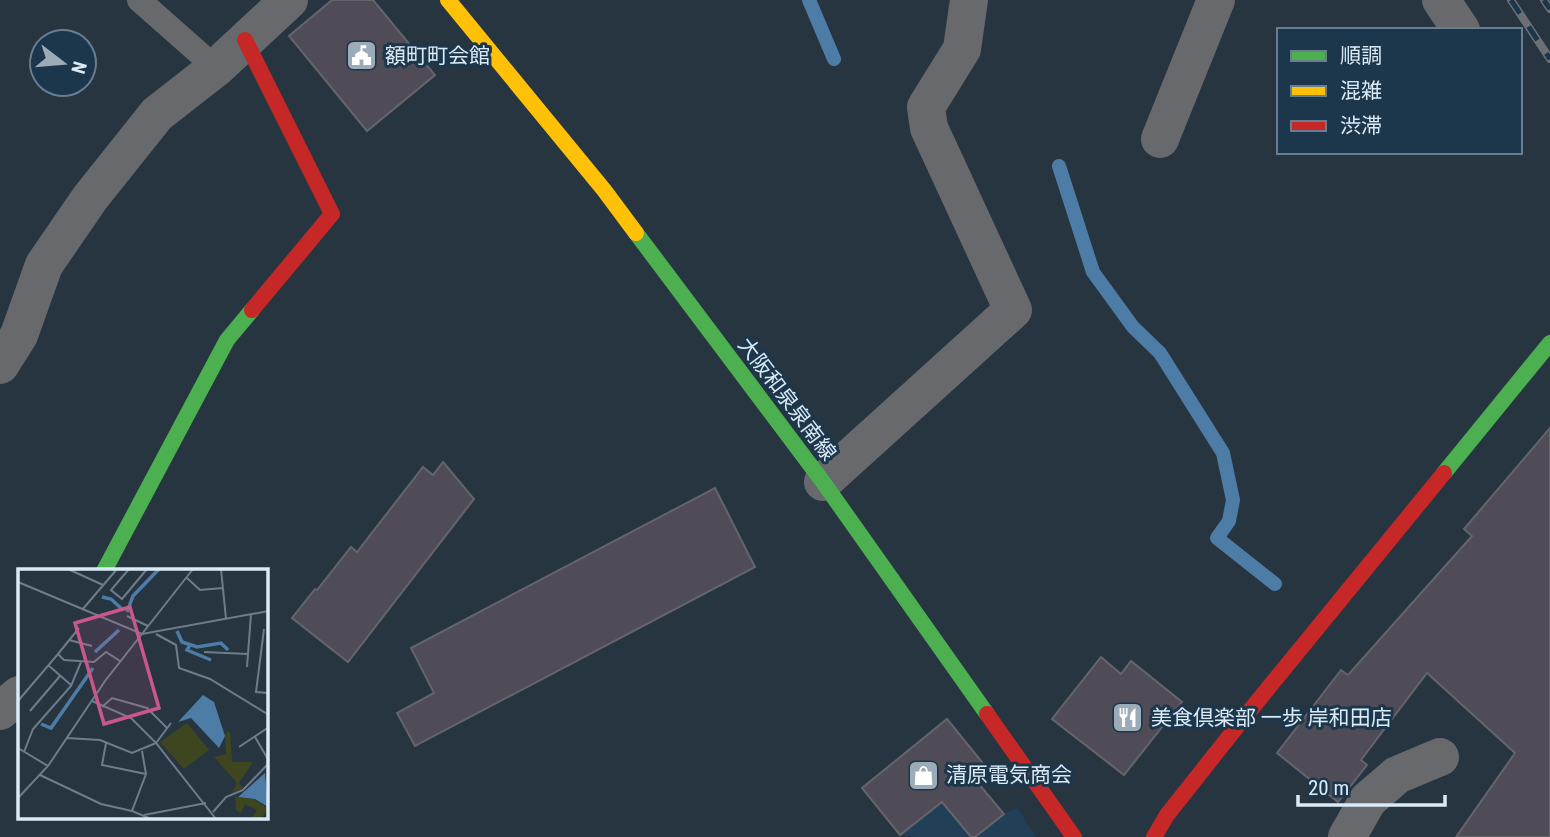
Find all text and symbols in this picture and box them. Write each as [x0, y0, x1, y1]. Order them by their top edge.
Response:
north arrow [28, 28, 98, 98]
legend [1277, 28, 1522, 154]
public building icon: 額町町会館 [345, 39, 379, 73]
place label: 額町町会館 [385, 44, 490, 68]
text: 順調 [1340, 44, 1382, 68]
text: N [66, 59, 92, 76]
text: 混雑 [1340, 79, 1382, 103]
text: 渋滞 [1340, 114, 1382, 138]
street label: 大阪和泉泉南線 [733, 333, 841, 465]
inset map [18, 569, 268, 820]
restaurant icon: 美食倶楽部 一歩 岸和田店 [1111, 701, 1145, 735]
place label: 美食倶楽部 一歩 岸和田店 [1151, 706, 1392, 730]
shop icon: 清原電気商会 [906, 758, 940, 792]
place label: 清原電気商会 [946, 763, 1072, 787]
scale bar [1298, 764, 1445, 808]
text: 20 m [1308, 776, 1349, 800]

